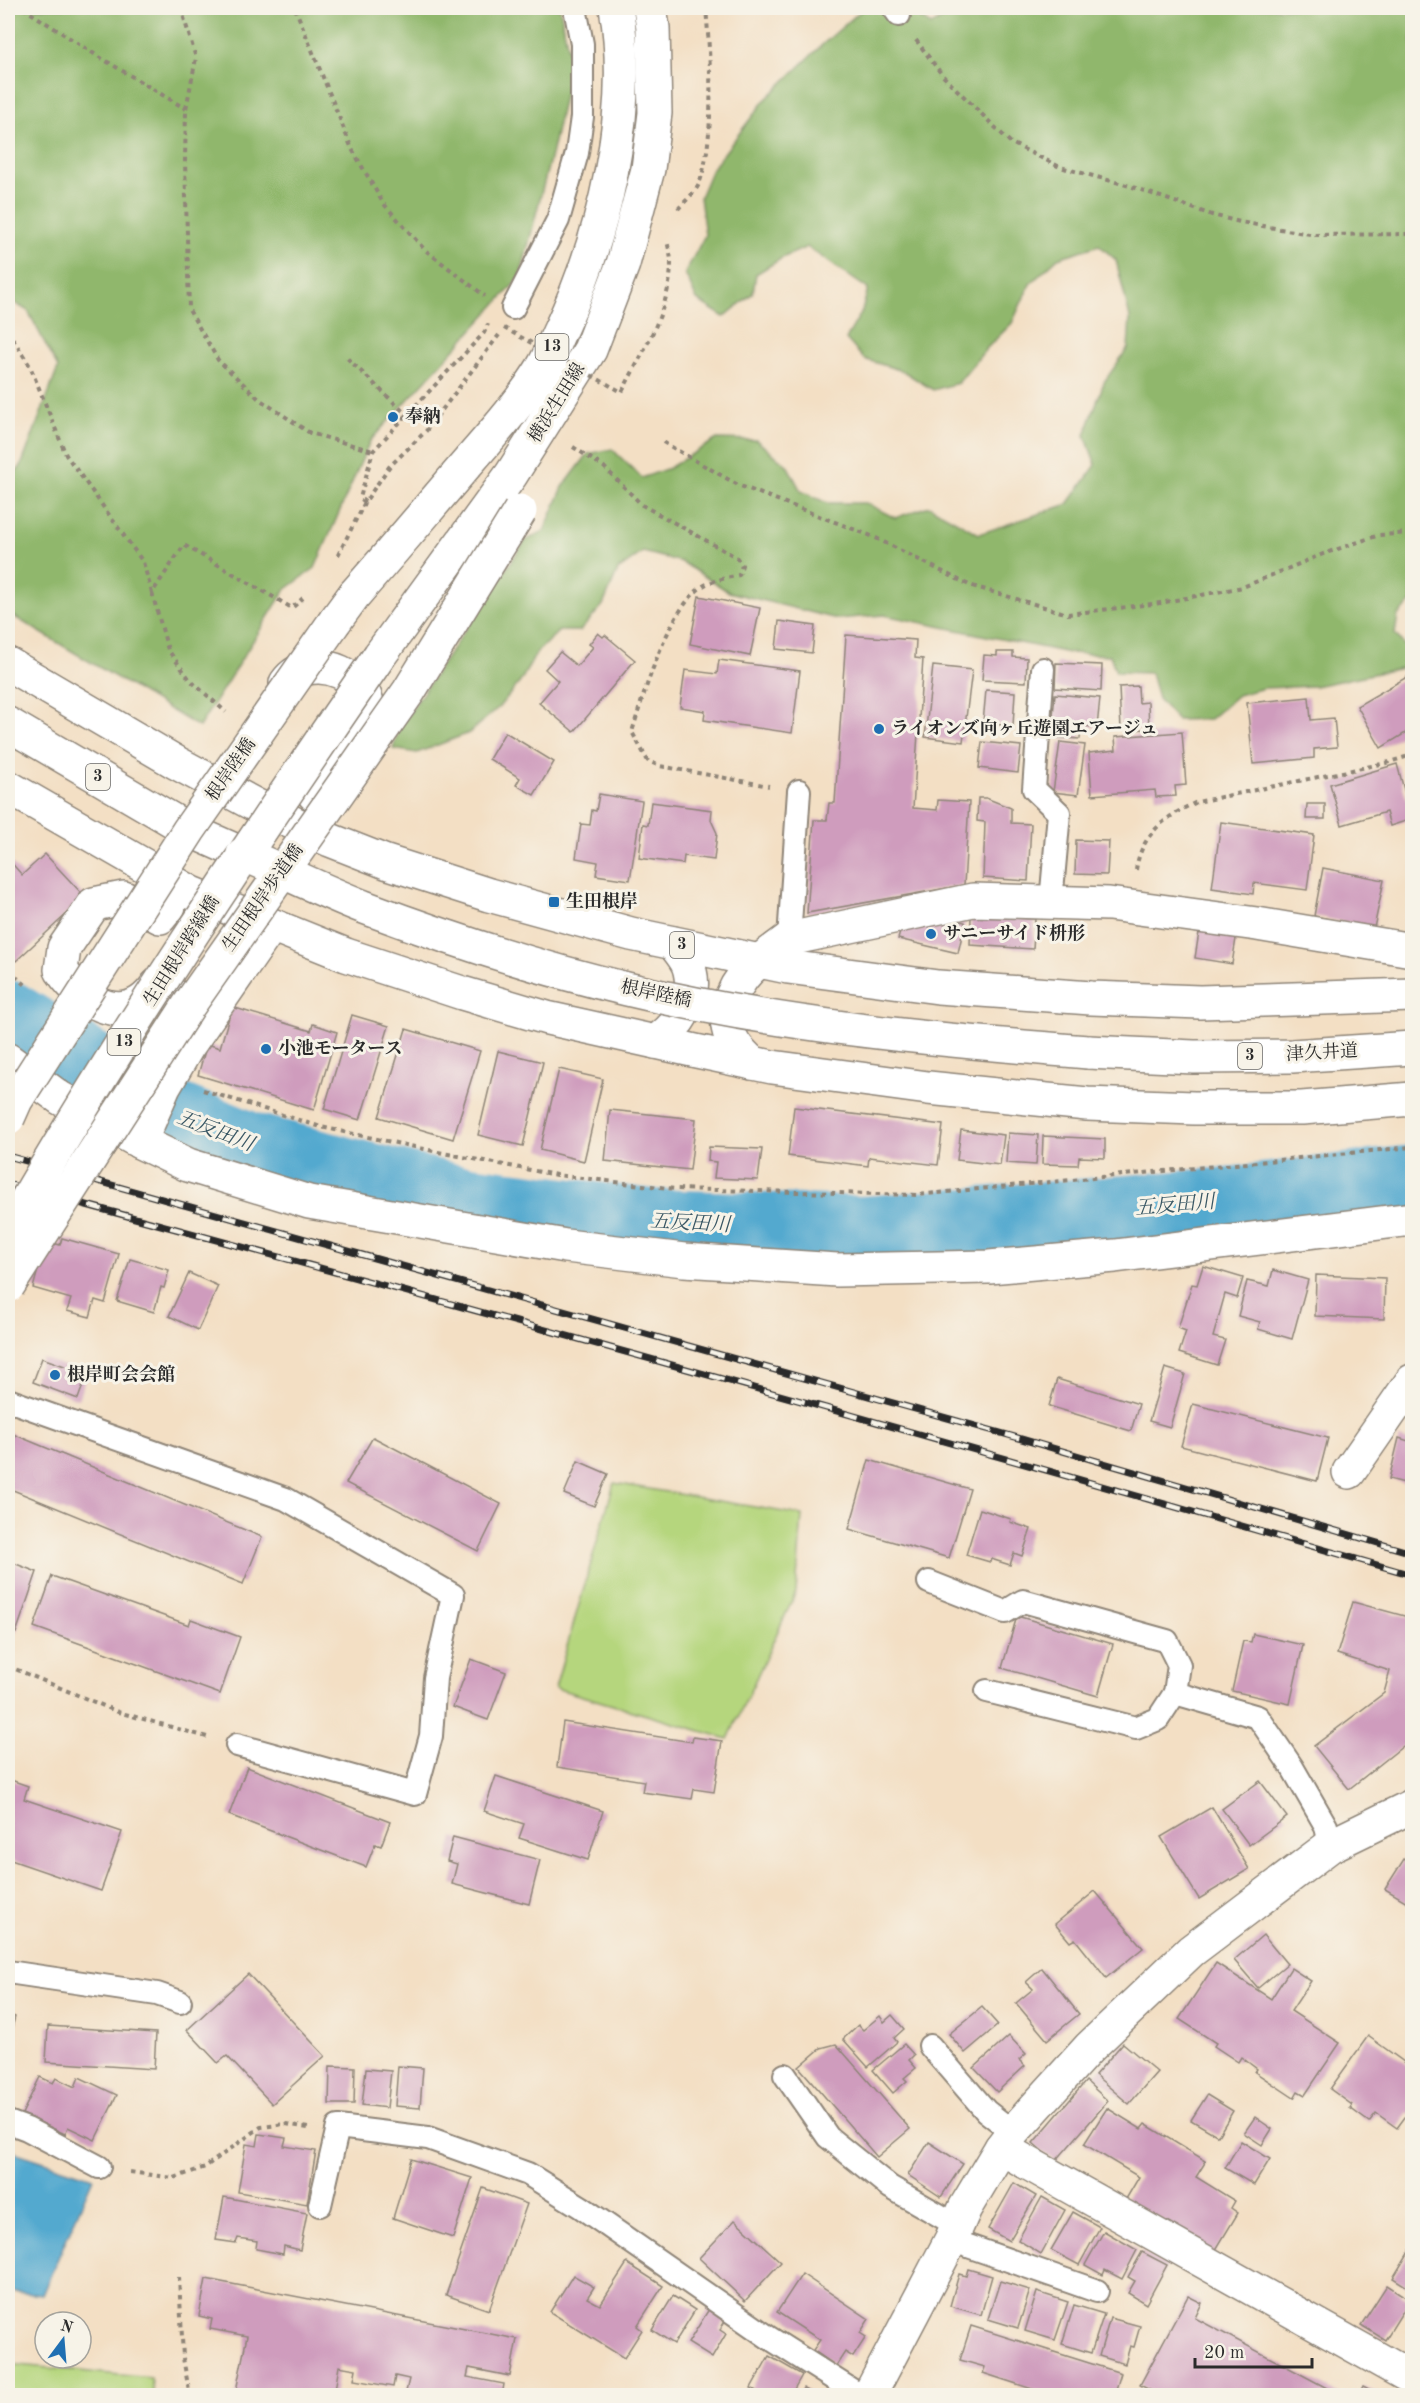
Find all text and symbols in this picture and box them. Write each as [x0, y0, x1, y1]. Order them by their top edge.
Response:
road number: 13 [536, 334, 568, 360]
street label: 横浜生田線 [524, 359, 588, 446]
place label: 奉納 [405, 406, 441, 426]
marker: 奉納 [386, 410, 400, 424]
place label: ライオンズ向ヶ丘遊園エアージュ [891, 718, 1158, 738]
marker: ライオンズ向ヶ丘遊園エアージュ [872, 722, 886, 736]
street label: 根岸陸橋 [201, 734, 259, 805]
road number: 3 [86, 764, 110, 790]
street label: 生田根岸歩道橋 [218, 840, 307, 955]
place label: 生田根岸 [566, 891, 638, 911]
street label: 生田根岸跨線橋 [139, 892, 223, 1009]
marker: 生田根岸 [547, 895, 561, 909]
place label: サニーサイド枡形 [943, 923, 1085, 943]
marker: サニーサイド枡形 [924, 927, 938, 941]
road number: 3 [670, 932, 694, 958]
street label: 根岸陸橋 [619, 976, 694, 1010]
road number: 13 [108, 1029, 140, 1055]
place label: 小池モータース [278, 1038, 402, 1058]
street label: 津久井道 [1285, 1040, 1358, 1064]
marker: 小池モータース [259, 1042, 273, 1056]
road number: 3 [1238, 1043, 1262, 1069]
water label: 五反田川 [174, 1106, 259, 1156]
water label: 五反田川 [1134, 1190, 1218, 1219]
water label: 五反田川 [650, 1210, 733, 1236]
place label: 根岸町会会館 [67, 1364, 175, 1384]
marker: 根岸町会会館 [48, 1368, 62, 1382]
north arrow [33, 2310, 93, 2370]
text: N [58, 2318, 75, 2337]
scale bar [1195, 2331, 1312, 2369]
text: 20 m [1204, 2344, 1244, 2362]

